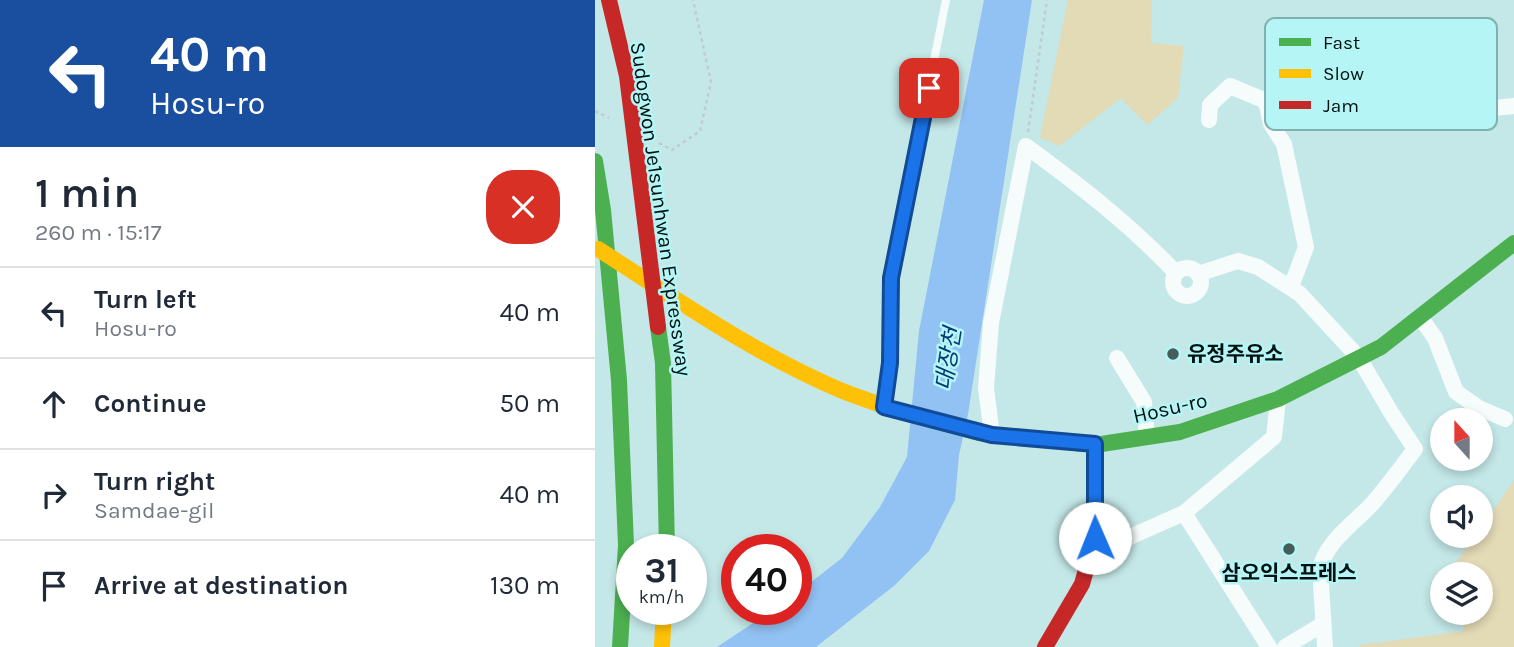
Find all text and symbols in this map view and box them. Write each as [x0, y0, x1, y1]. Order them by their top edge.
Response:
legend [1265, 18, 1497, 130]
text: 40 m [150, 26, 269, 83]
icon: left [35, 28, 126, 119]
text: Fast [1323, 32, 1360, 54]
street label: Sudogwon Je1sunhwan Expressway [626, 40, 696, 378]
pin [899, 58, 959, 118]
text: Slow [1323, 63, 1364, 85]
icon: arrive [910, 69, 948, 107]
text: Hosu-ro [150, 85, 265, 122]
text: Jam [1323, 95, 1359, 117]
text: 1 min [35, 168, 139, 218]
button: close [486, 170, 560, 244]
text: 260 m · 15:17 [35, 219, 161, 246]
text: Turn left [94, 284, 196, 315]
icon: left [35, 294, 73, 332]
text: 40 m [500, 297, 560, 328]
text: Hosu-ro [94, 315, 177, 342]
water label: 대장천 [930, 323, 967, 393]
place label: 유정주유소 [1187, 342, 1284, 366]
marker: 유정주유소 [1165, 346, 1181, 362]
icon: ahead [35, 385, 73, 423]
text: Continue [94, 388, 206, 419]
text: 50 m [499, 388, 560, 419]
street label: Hosu-ro [1130, 388, 1210, 428]
north arrow [1430, 408, 1493, 471]
map controls [1430, 408, 1493, 625]
text: Turn right [94, 466, 215, 497]
icon: right [35, 476, 73, 514]
text: 40 m [500, 479, 560, 510]
button: sound [1430, 485, 1493, 548]
text: Samdae-gil [94, 497, 214, 524]
position arrow [1058, 501, 1132, 575]
speed limit sign: 40 [721, 534, 812, 625]
marker: 삼오익스프레스 [1281, 541, 1297, 557]
text: 31 [644, 550, 679, 591]
place label: 삼오익스프레스 [1221, 561, 1357, 585]
button: layers [1430, 562, 1493, 625]
icon: arrive [35, 567, 73, 605]
text: Arrive at destination [94, 570, 348, 601]
text: 130 m [490, 570, 560, 601]
text: km/h [639, 586, 684, 608]

